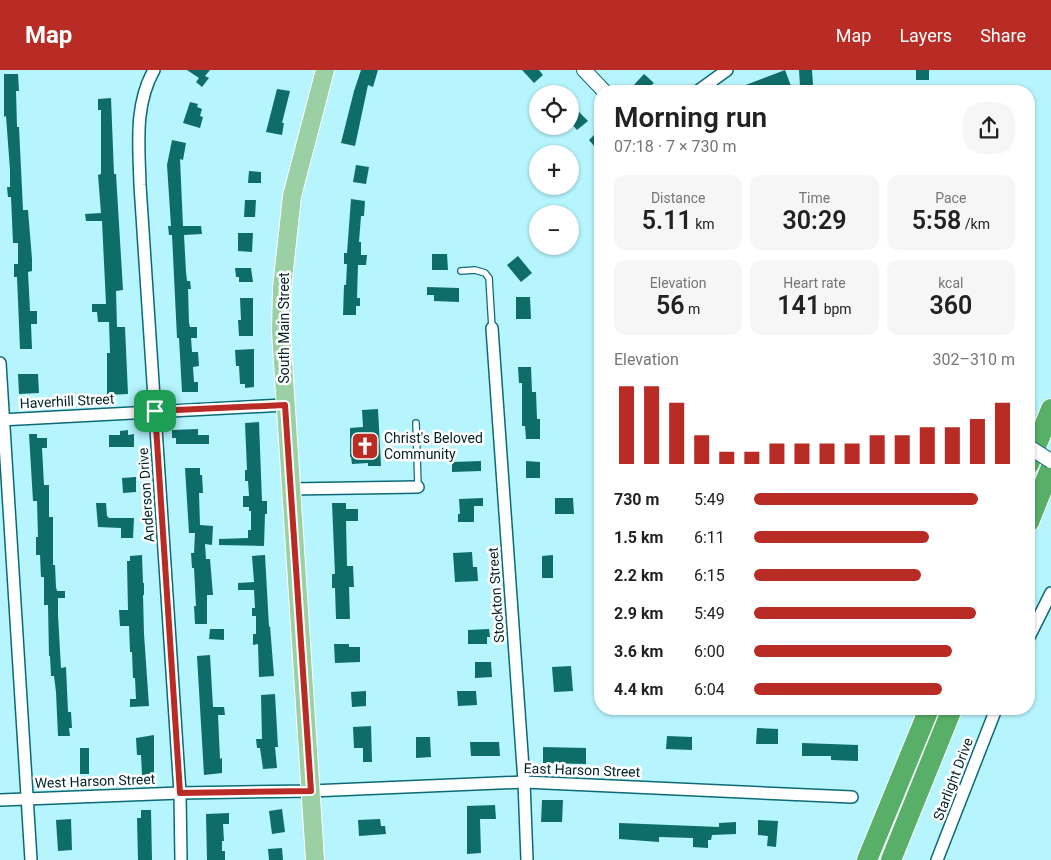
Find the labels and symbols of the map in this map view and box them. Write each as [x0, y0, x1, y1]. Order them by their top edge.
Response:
street label: South Main Street [276, 272, 292, 384]
pin [134, 390, 176, 432]
street label: Haverhill Street [19, 391, 115, 411]
place label: Christ's Beloved Community [384, 430, 483, 462]
church icon: Christ's Beloved Community [350, 431, 380, 461]
street label: Anderson Drive [135, 447, 157, 543]
street label: Stockton Street [485, 546, 507, 643]
street label: Starlight Drive [930, 735, 976, 823]
street label: East Harson Street [523, 760, 641, 780]
street label: West Harson Street [34, 771, 156, 791]

